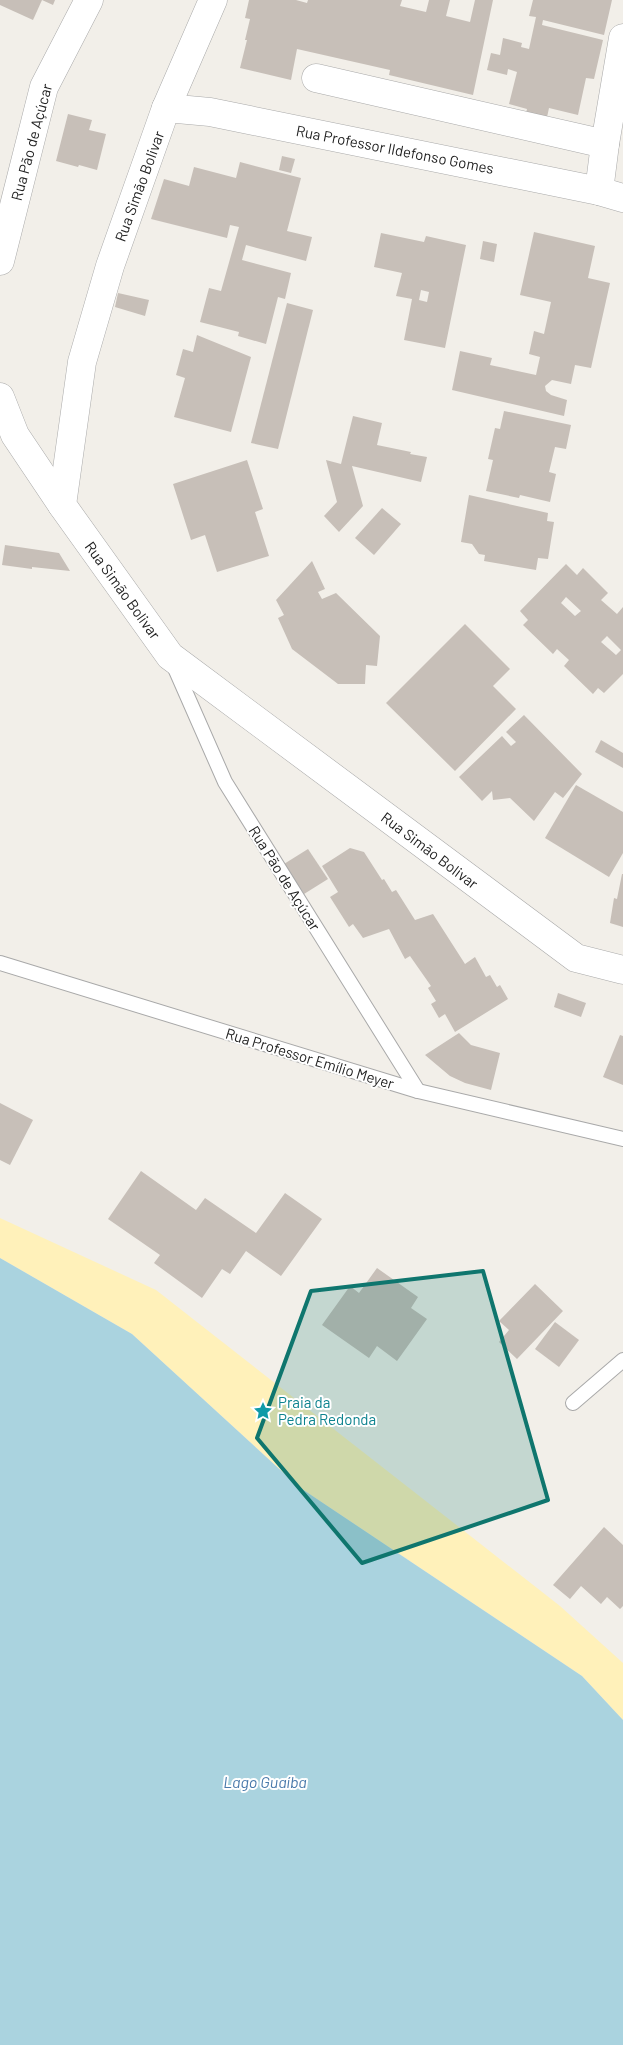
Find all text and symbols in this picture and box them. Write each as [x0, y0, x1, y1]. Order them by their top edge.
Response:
street label: Rua Pão de Açúcar [7, 81, 55, 202]
street label: Rua Professor Ildefonso Gomes [295, 121, 495, 177]
street label: Rua Simão Bolivar [111, 128, 168, 244]
street label: Rua Simão Bolivar [81, 538, 165, 643]
street label: Rua Simão Bolivar [378, 808, 482, 893]
street label: Rua Pão de Açúcar [245, 822, 325, 934]
street label: Rua Professor Emílio Meyer [224, 1024, 397, 1092]
place label: Praia da Pedra Redonda [278, 1393, 376, 1428]
place icon: Praia da Pedra Redonda [252, 1400, 274, 1422]
water label: Lago Guaíba [223, 1772, 307, 1791]

